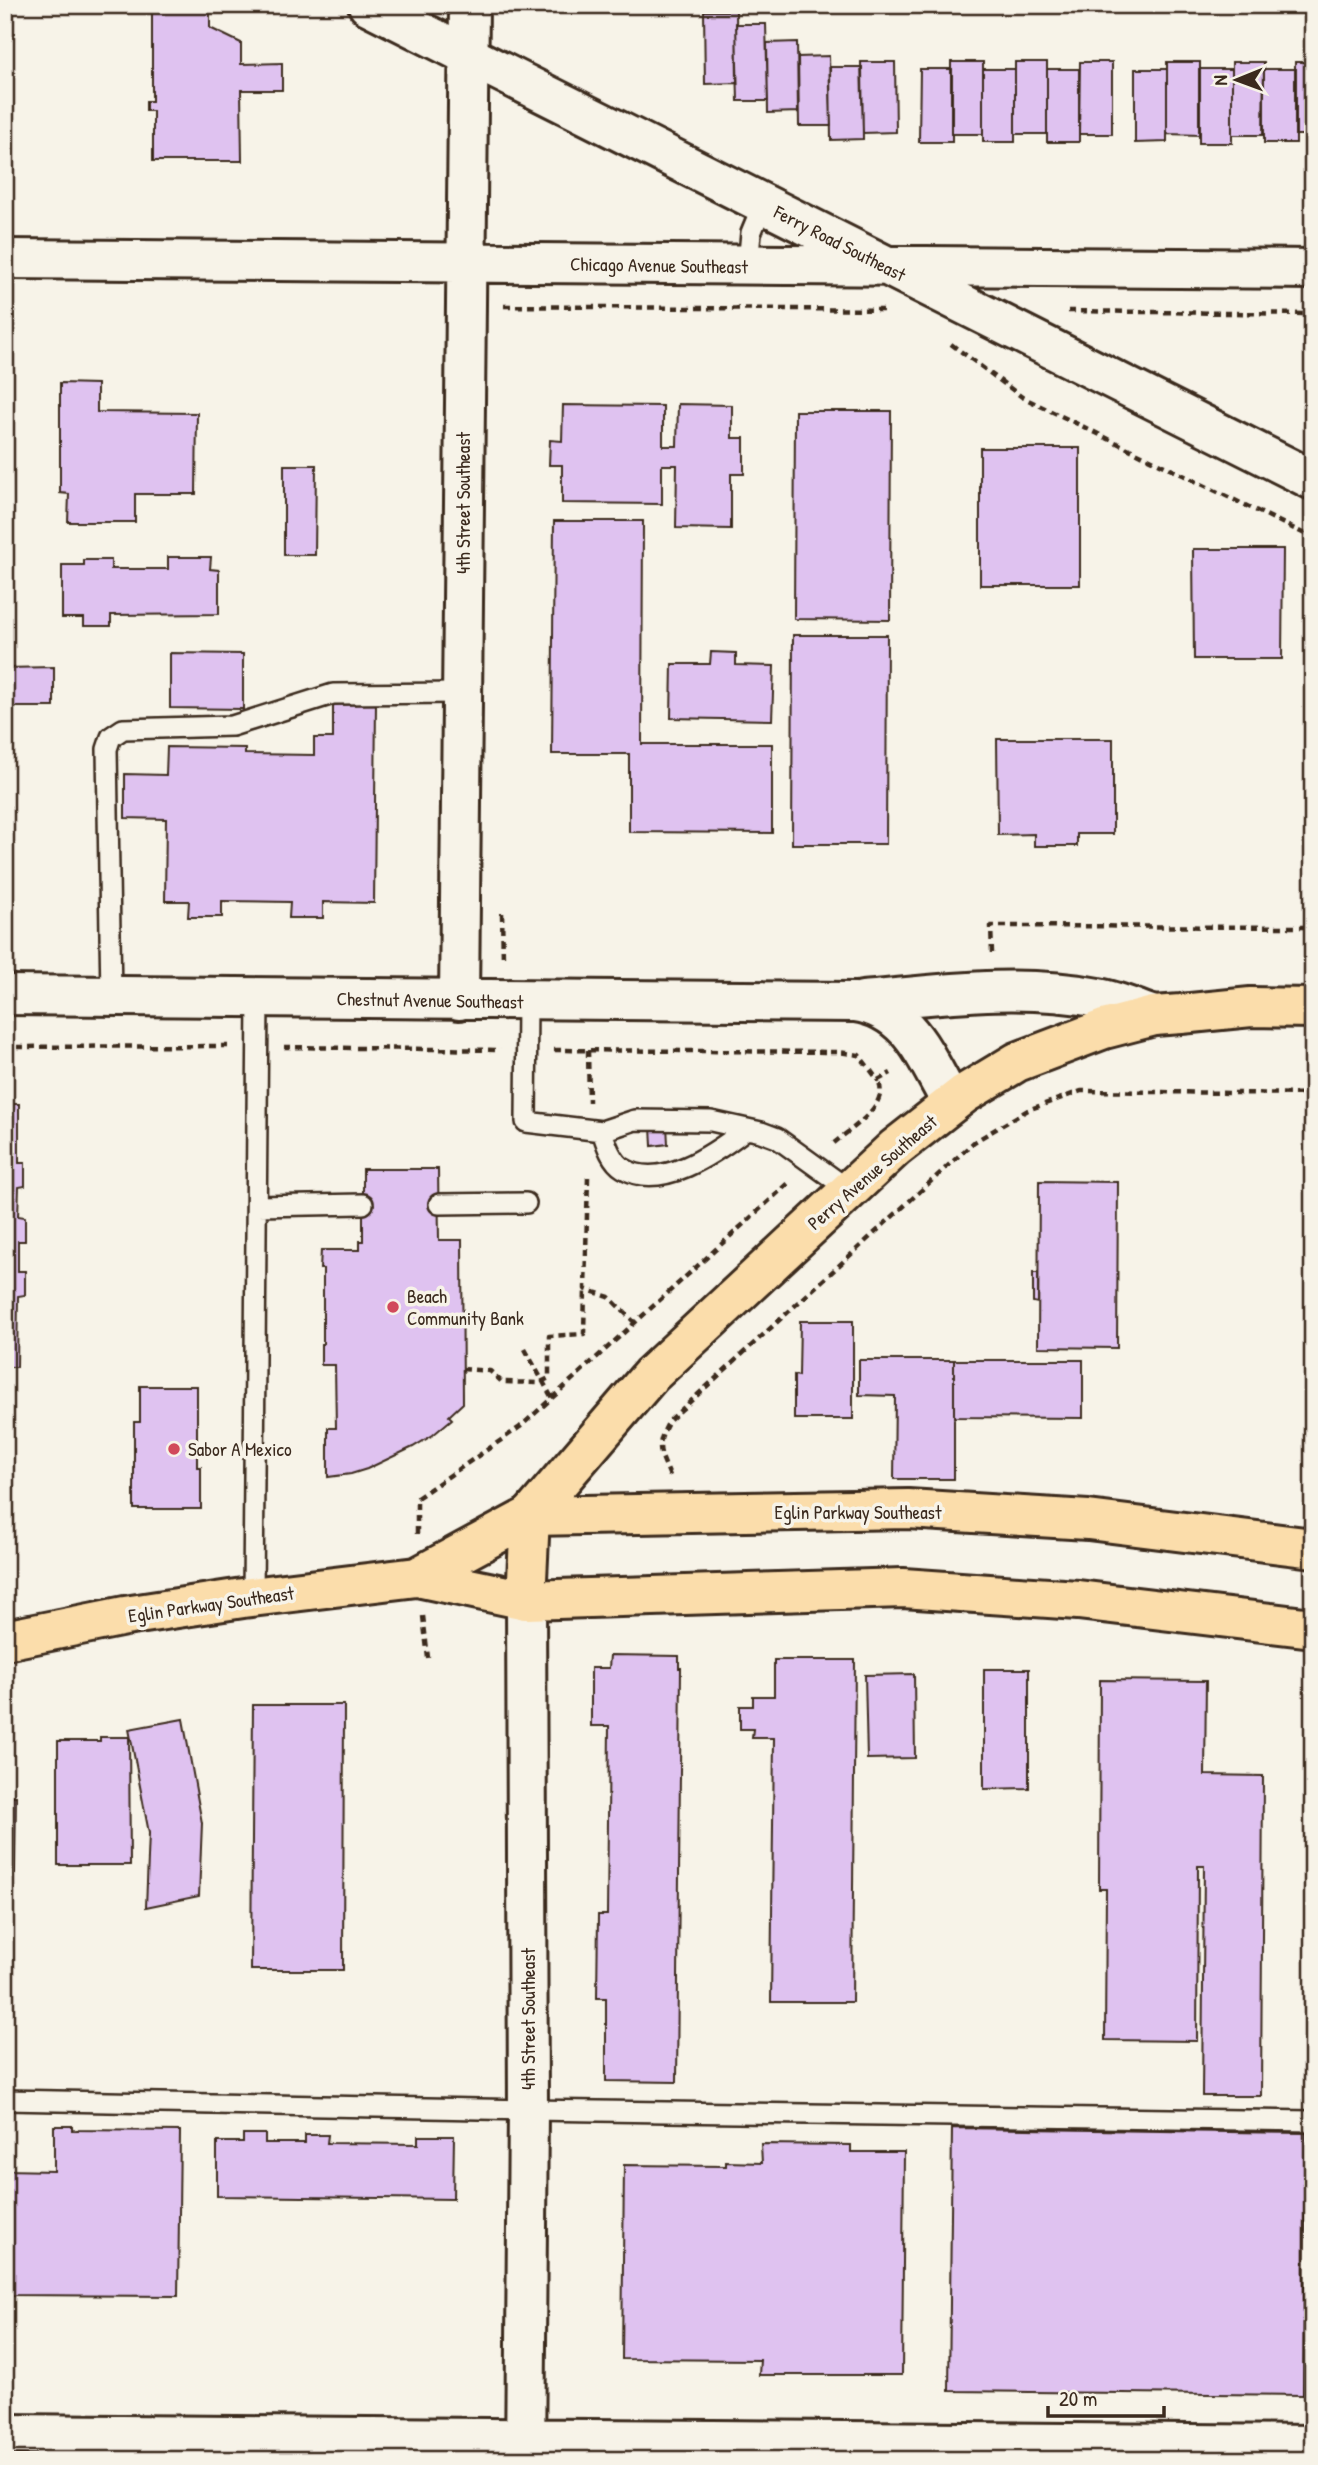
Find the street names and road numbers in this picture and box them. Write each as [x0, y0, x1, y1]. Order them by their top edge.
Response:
street label: Ferry Road Southeast [769, 198, 911, 288]
street label: Chicago Avenue Southeast [570, 250, 749, 280]
street label: 4th Street Southeast [450, 432, 476, 574]
street label: Chestnut Avenue Southeast [336, 985, 524, 1015]
street label: Perry Avenue Southeast [802, 1108, 943, 1235]
street label: Eglin Parkway Southeast [775, 1499, 942, 1525]
street label: Eglin Parkway Southeast [127, 1579, 296, 1628]
street label: 4th Street Southeast [515, 1948, 541, 2090]

